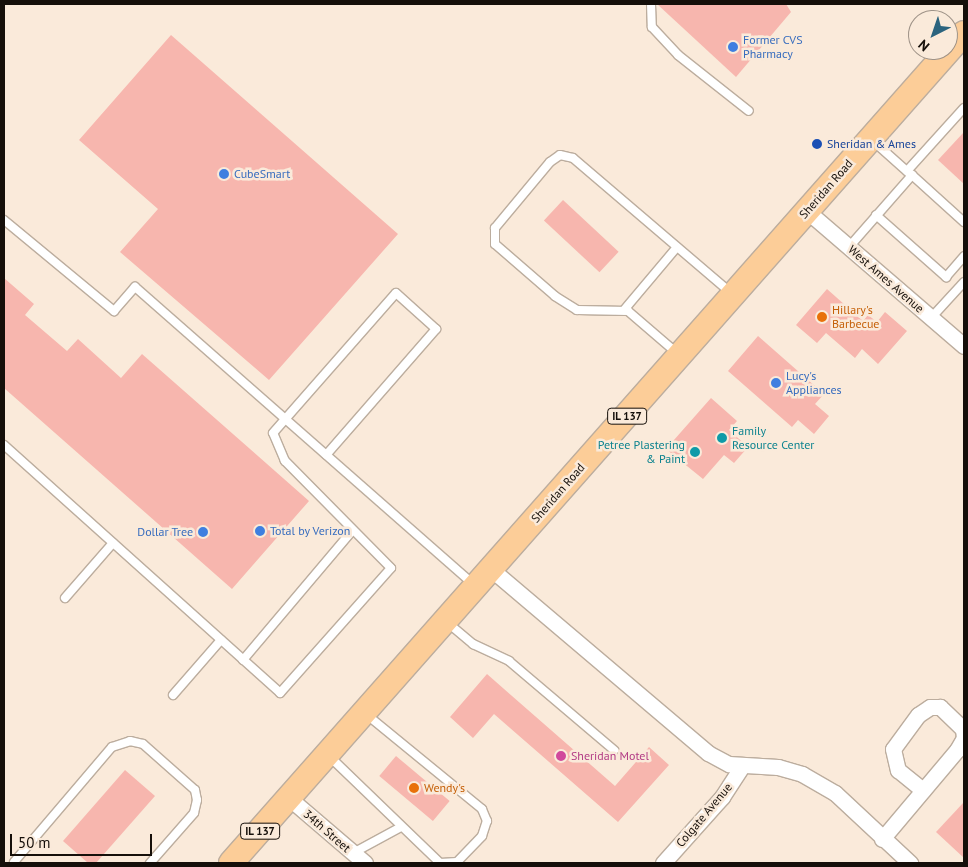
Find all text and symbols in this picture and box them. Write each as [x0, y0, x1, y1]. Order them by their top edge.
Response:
north arrow [908, 10, 958, 60]
place label: Former CVS Pharmacy [743, 33, 803, 61]
text: N [914, 36, 933, 55]
marker: Former CVS Pharmacy [727, 41, 739, 53]
place label: Sheridan & Ames [827, 137, 916, 151]
marker: Sheridan & Ames [811, 138, 823, 150]
street label: Sheridan Road [796, 156, 856, 222]
place label: CubeSmart [234, 167, 290, 181]
marker: CubeSmart [218, 168, 230, 180]
street label: West Ames Avenue [845, 242, 927, 316]
place label: Hillary's Barbecue [832, 303, 879, 331]
marker: Hillary's Barbecue [816, 311, 828, 323]
place label: Lucy's Appliances [786, 369, 842, 397]
marker: Lucy's Appliances [770, 377, 782, 389]
road number: IL 137 [606, 408, 648, 424]
place label: Family Resource Center [732, 424, 814, 452]
marker: Family Resource Center [716, 432, 728, 444]
place label: Petree Plastering & Paint [598, 438, 685, 466]
marker: Petree Plastering & Paint [689, 446, 701, 458]
street label: Sheridan Road [528, 460, 588, 526]
place label: Total by Verizon [270, 524, 351, 538]
place label: Dollar Tree [137, 525, 193, 539]
marker: Total by Verizon [254, 525, 266, 537]
marker: Dollar Tree [197, 526, 209, 538]
place label: Sheridan Motel [571, 749, 649, 763]
marker: Sheridan Motel [555, 750, 567, 762]
street label: Colgate Avenue [673, 780, 735, 850]
place label: Wendy's [424, 781, 465, 795]
marker: Wendy's [408, 782, 420, 794]
street label: 34th Street [301, 807, 353, 855]
road number: IL 137 [239, 822, 281, 839]
scale bar [12, 824, 155, 856]
text: 50 m [18, 833, 51, 852]

